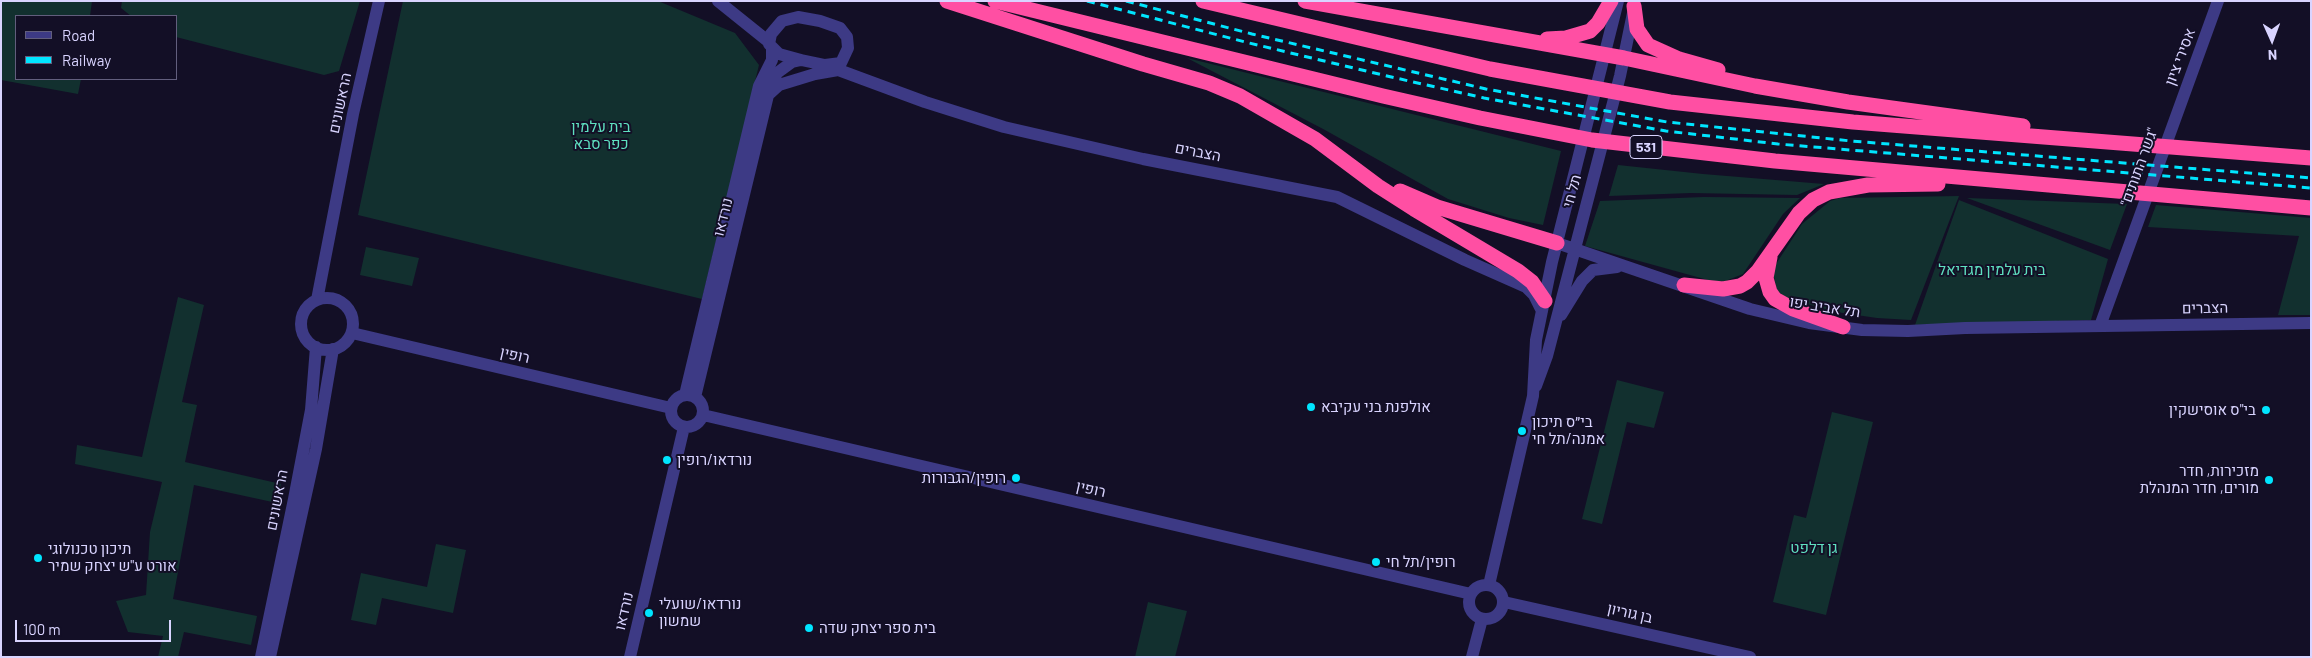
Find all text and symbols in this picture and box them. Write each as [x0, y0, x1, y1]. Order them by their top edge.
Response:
legend [15, 15, 178, 80]
north arrow [2247, 15, 2297, 65]
text: Road [62, 26, 95, 44]
street label: אסירי ציון [2161, 26, 2199, 88]
text: N [2268, 47, 2277, 64]
text: Railway [62, 51, 111, 69]
street label: הראשונים [325, 71, 355, 135]
park label: בית עלמין כפר סבא [571, 118, 631, 153]
street label: "גשר התותים" [2117, 125, 2161, 209]
road number: 531 [1630, 136, 1662, 158]
street label: הצברים [1174, 139, 1222, 165]
street label: תל חי [1559, 172, 1585, 210]
street label: נורדאו [710, 196, 736, 238]
park label: בית עלמין מגדיאל [1938, 261, 2046, 279]
street label: תל אביב יפו [1788, 293, 1862, 321]
street label: הצברים [2182, 299, 2228, 317]
street label: רופין [498, 343, 532, 367]
place label: אולפנת בני עקיבא [1321, 398, 1431, 416]
marker: אולפנת בני עקיבא [1305, 401, 1317, 413]
place label: בי"ס אוסישקין [2169, 401, 2256, 419]
marker: בי"ס אוסישקין [2260, 404, 2272, 416]
place label: בי״ס תיכון אמנה/תל חי [1532, 413, 1605, 448]
marker: בי״ס תיכון אמנה/תל חי [1516, 425, 1528, 437]
place label: נורדאו/רופין [677, 451, 752, 469]
marker: נורדאו/רופין [661, 454, 673, 466]
place label: מזכירות, חדר מורים, חדר המנהלת [2140, 462, 2259, 497]
street label: הראשונים [262, 468, 292, 532]
place label: רופין/הגבורות [922, 469, 1006, 487]
marker: רופין/הגבורות [1010, 472, 1022, 484]
marker: מזכירות, חדר מורים, חדר המנהלת [2263, 474, 2275, 486]
street label: רופין [1074, 477, 1108, 501]
park label: גן דלפט [1790, 539, 1838, 557]
place label: תיכון טכנולוגי אורט ע"ש יצחק שמיר [48, 540, 177, 575]
marker: תיכון טכנולוגי אורט ע"ש יצחק שמיר [32, 552, 44, 564]
place label: רופין/תל חי [1386, 553, 1456, 571]
marker: רופין/תל חי [1370, 556, 1382, 568]
street label: נורדאו [611, 590, 637, 632]
place label: נורדאו/שועלי שמשון [659, 595, 741, 630]
street label: בן גוריון [1606, 599, 1654, 627]
marker: נורדאו/שועלי שמשון [643, 607, 655, 619]
scale bar [18, 610, 174, 642]
place label: בית ספר יצחק שדה [819, 619, 936, 637]
text: 100 m [23, 620, 61, 638]
marker: בית ספר יצחק שדה [803, 622, 815, 634]

